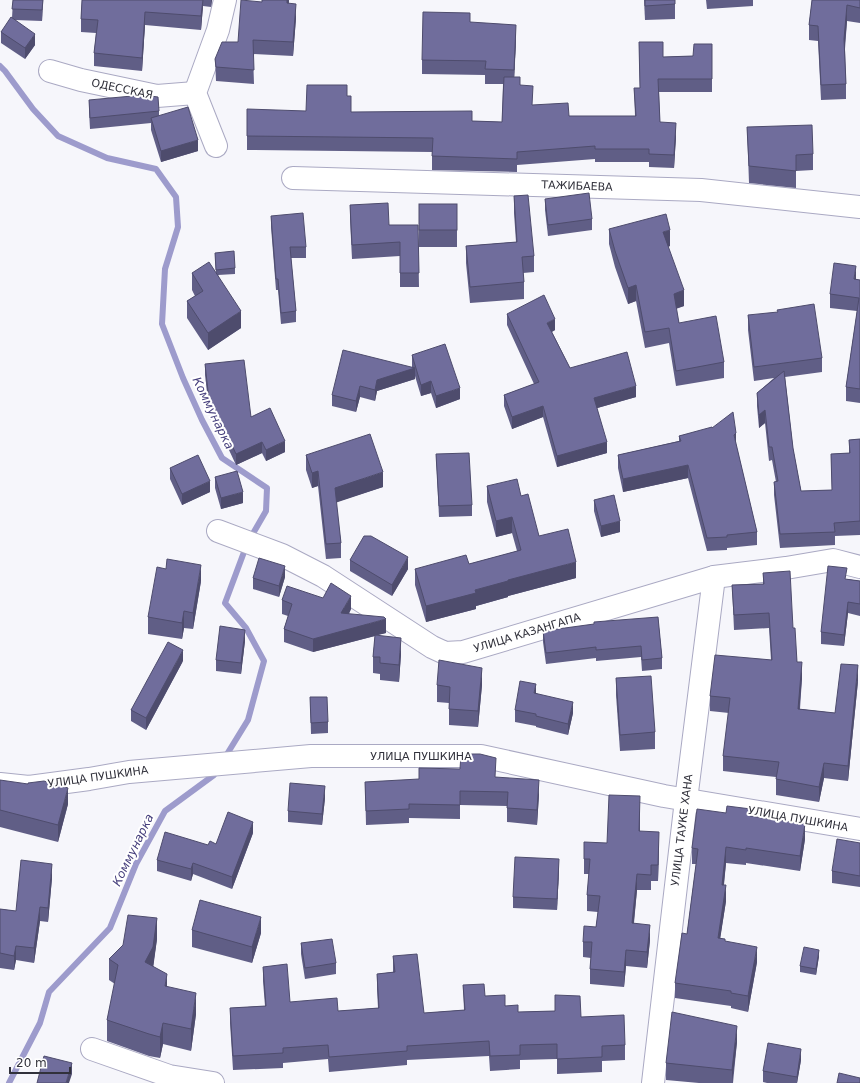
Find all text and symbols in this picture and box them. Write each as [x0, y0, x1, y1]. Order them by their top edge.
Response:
street label: ОДЕССКАЯ [90, 76, 154, 102]
street label: ТАЖИБАЕВА [540, 178, 613, 194]
water label: Коммунарка [190, 375, 236, 451]
street label: УЛИЦА КАЗАНГАПА [472, 610, 582, 655]
street label: УЛИЦА ПУШКИНА [370, 750, 472, 763]
street label: УЛИЦА ПУШКИНА [47, 763, 150, 790]
street label: УЛИЦА ТАУКЕ ХАНА [669, 773, 695, 887]
street label: УЛИЦА ПУШКИНА [747, 804, 849, 834]
water label: Коммунарка [110, 812, 156, 888]
scale bar [10, 1049, 70, 1075]
text: 20 m [16, 1056, 47, 1070]

